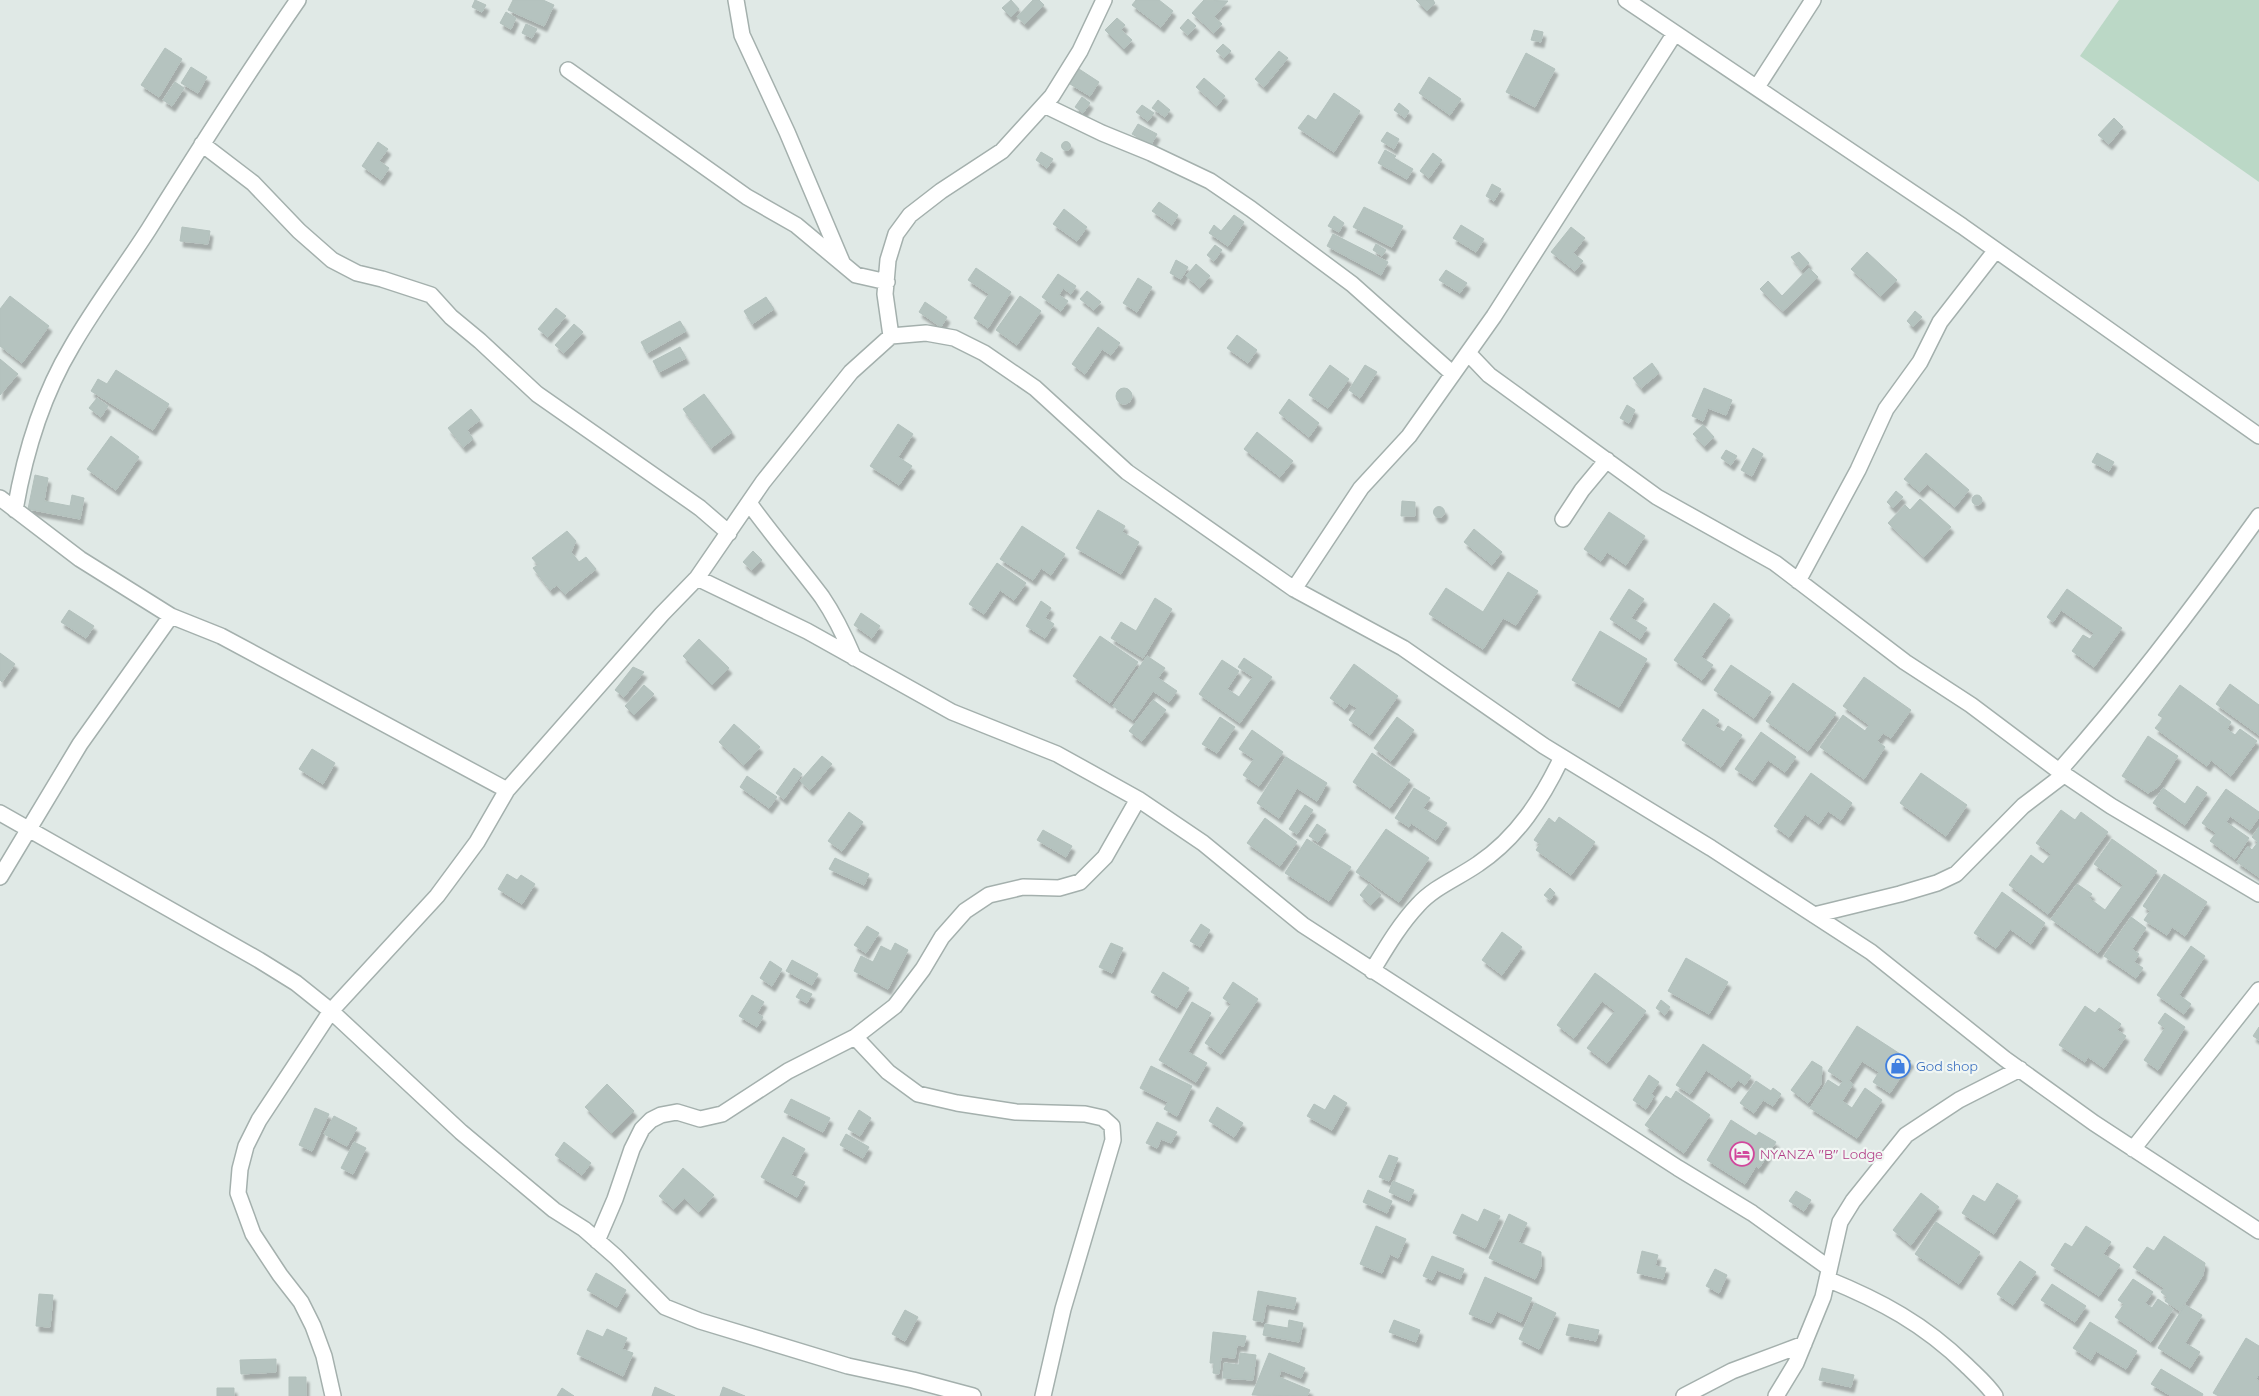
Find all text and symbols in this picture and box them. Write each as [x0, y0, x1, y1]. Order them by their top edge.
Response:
shop icon: God shop [1885, 1053, 1911, 1079]
place label: God shop [1916, 1057, 1978, 1075]
hotel icon: NYANZA "B" Lodge [1729, 1141, 1755, 1167]
place label: NYANZA "B" Lodge [1760, 1145, 1883, 1163]

